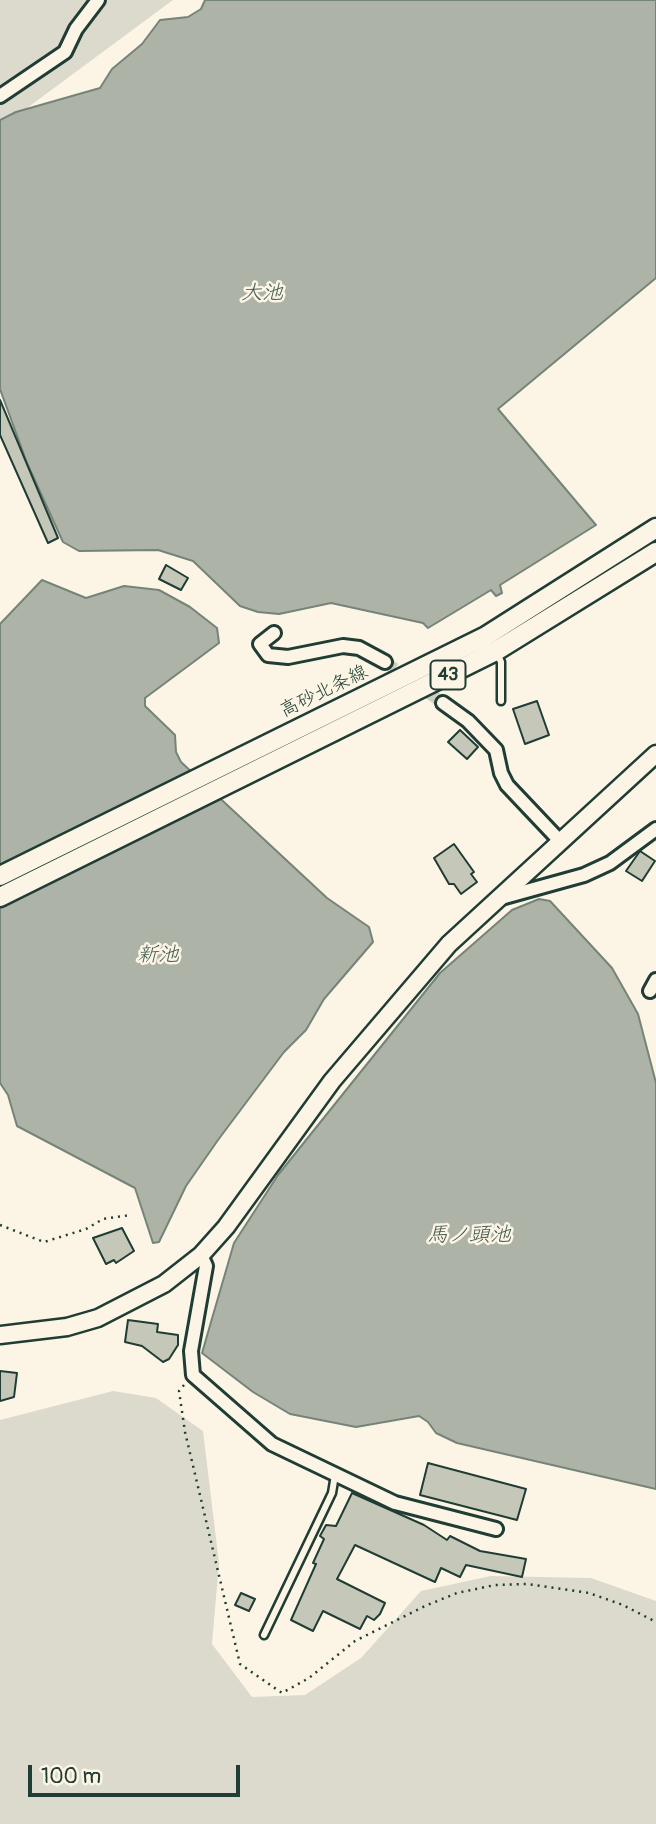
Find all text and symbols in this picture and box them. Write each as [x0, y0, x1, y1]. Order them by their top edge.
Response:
water label: 大池 [241, 281, 283, 307]
road number: 43 [430, 660, 466, 690]
street label: 高砂北条線 [276, 661, 372, 723]
water label: 新池 [137, 943, 179, 969]
water label: 馬ノ頭池 [427, 1223, 511, 1249]
scale bar [32, 1750, 243, 1794]
text: 100 m [41, 1763, 101, 1790]

